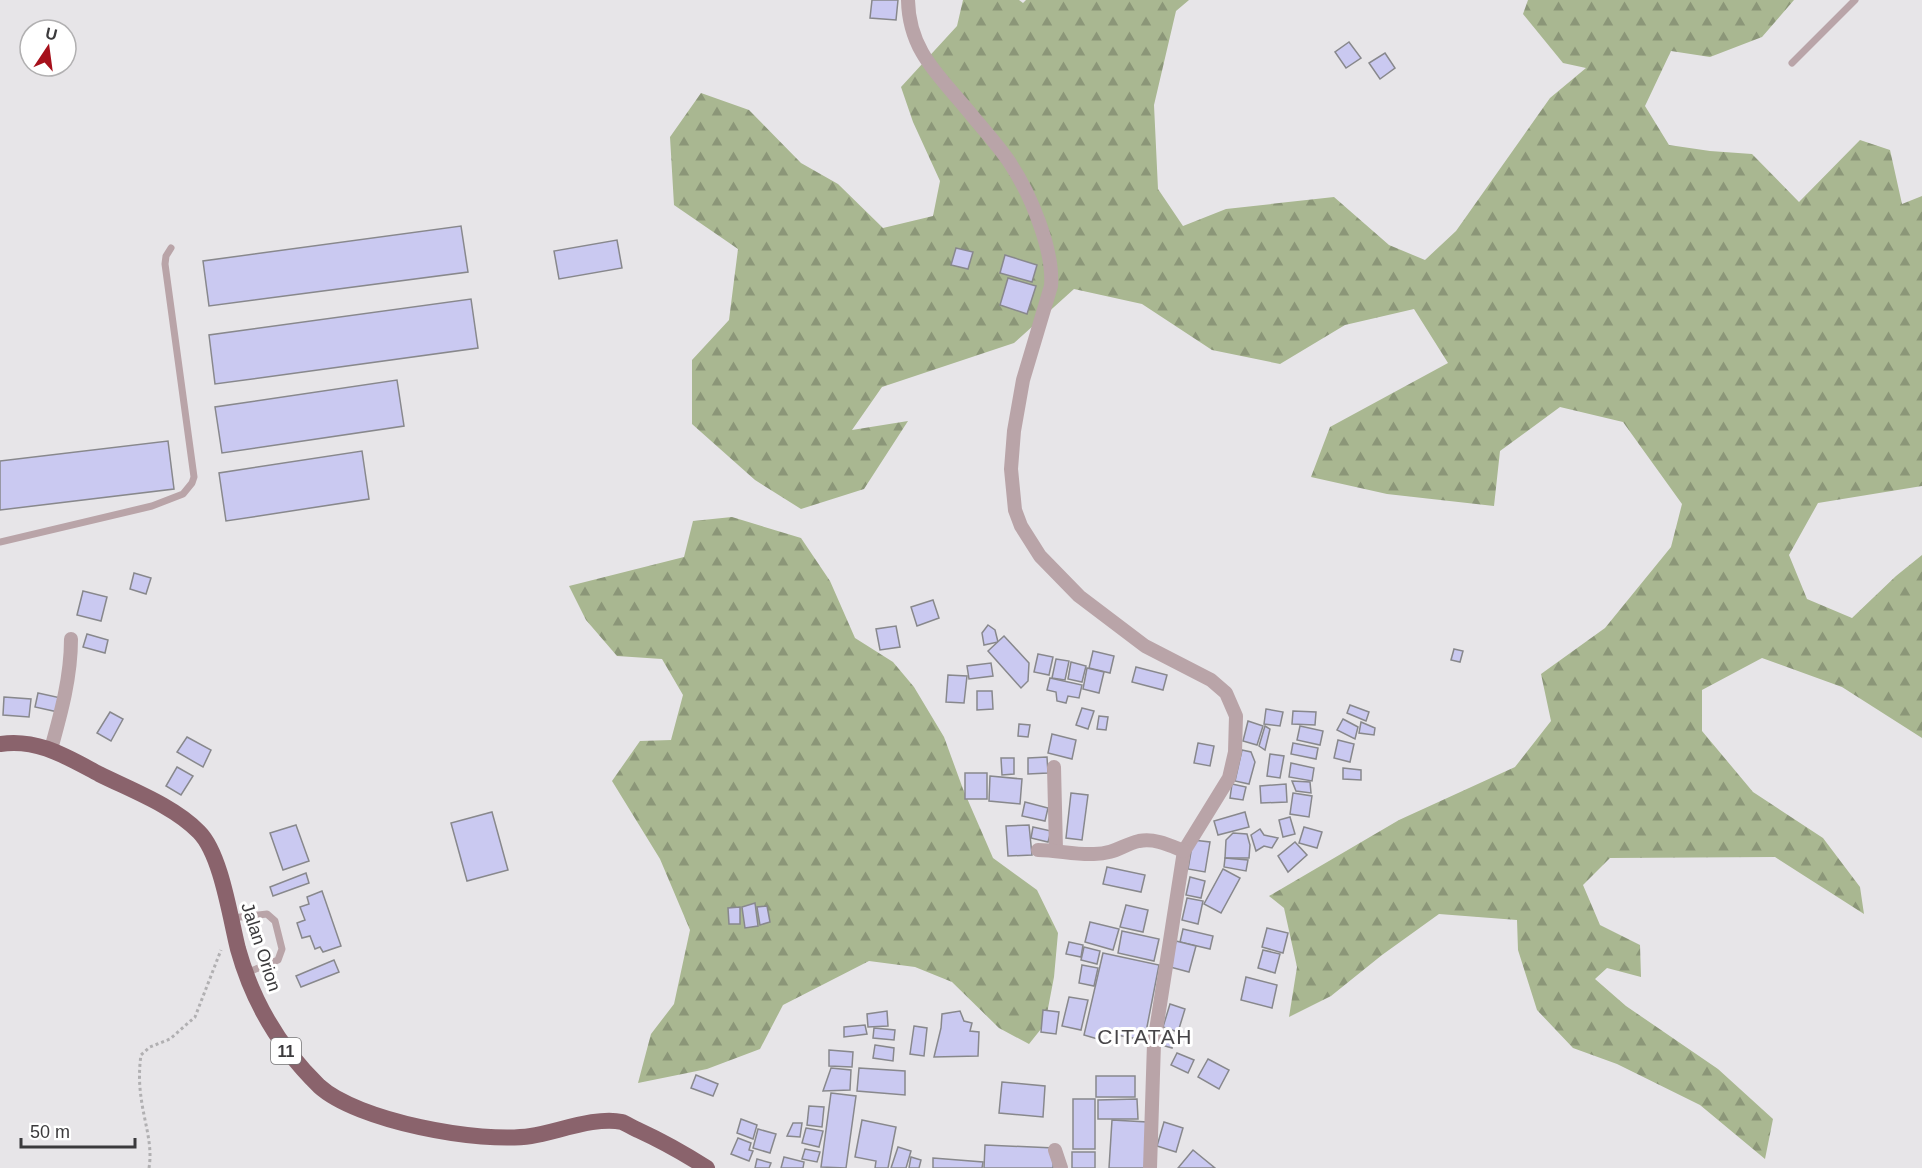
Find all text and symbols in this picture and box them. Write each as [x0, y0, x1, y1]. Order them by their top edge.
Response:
north arrow [18, 18, 78, 78]
text: U [44, 24, 59, 43]
street label: Jalan Orion [237, 900, 285, 994]
district label: CITATAH [1097, 1025, 1193, 1048]
road number: 11 [271, 1038, 301, 1064]
scale bar [21, 1111, 135, 1149]
text: 50 m [30, 1122, 70, 1142]

